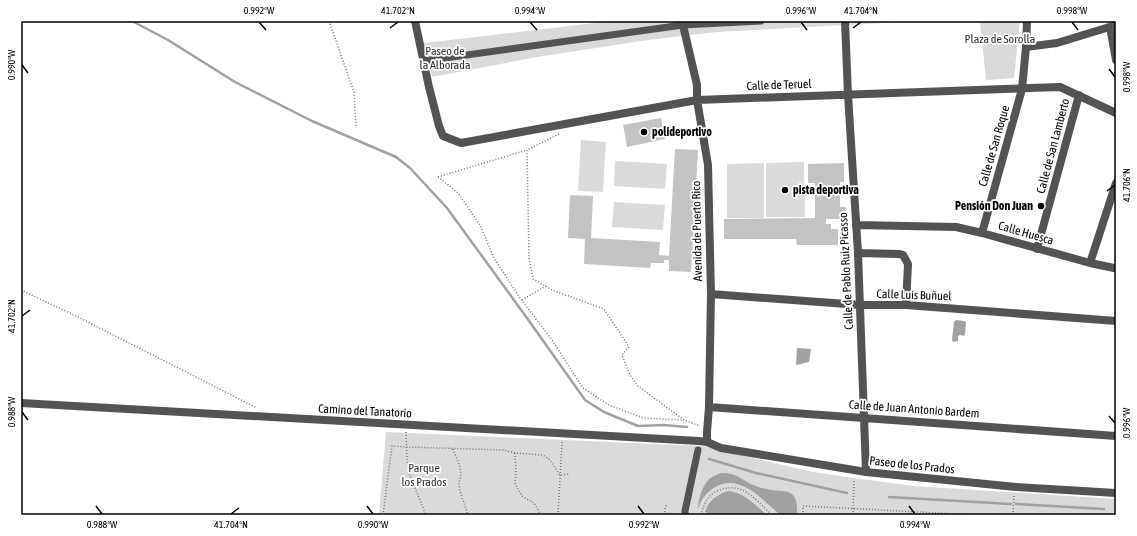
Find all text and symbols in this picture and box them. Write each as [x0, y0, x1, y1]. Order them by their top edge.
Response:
text: 0.992°W [244, 5, 275, 16]
text: 41.702°N [381, 5, 415, 16]
text: 0.994°W [515, 5, 546, 16]
text: 0.996°W [786, 5, 817, 16]
text: 41.704°N [844, 5, 878, 16]
text: 0.998°W [1057, 5, 1088, 16]
park label: Plaza de Sorolla [965, 32, 1035, 46]
park label: Paseo de la Alborada [420, 44, 470, 72]
text: 0.990°W [6, 49, 17, 80]
text: 0.998°W [1121, 61, 1132, 92]
street label: Calle de Teruel [746, 77, 813, 93]
street label: Calle de San Lamberto [1034, 97, 1072, 195]
street label: Calle de San Roque [976, 104, 1012, 188]
place label: polideportivo [652, 125, 712, 139]
marker: polideportivo [639, 127, 649, 137]
text: 41.706°N [1121, 168, 1132, 202]
street label: Avenida de Puerto Rico [689, 180, 705, 281]
place label: pista deportiva [793, 183, 859, 197]
marker: pista deportiva [780, 185, 790, 195]
place label: Pensión Don Juan [955, 199, 1033, 213]
marker: Pensión Don Juan [1036, 201, 1046, 211]
street label: Calle de Pablo Ruiz Picasso [836, 212, 856, 330]
street label: Calle Huesca [997, 218, 1055, 248]
street label: Calle Luis Buñuel [876, 287, 953, 303]
text: 41.702°N [6, 299, 17, 333]
text: 0.988°W [6, 396, 17, 427]
street label: Calle de Juan Antonio Bardem [848, 397, 980, 421]
street label: Camino del Tanatorio [318, 402, 413, 420]
text: 0.996°W [1121, 407, 1132, 438]
street label: Paseo de los Prados [869, 454, 955, 476]
park label: Parque los Prados [402, 461, 446, 489]
text: 0.988°W [87, 519, 118, 530]
text: 41.704°N [214, 519, 248, 530]
text: 0.990°W [358, 519, 389, 530]
text: 0.992°W [629, 519, 660, 530]
text: 0.994°W [900, 519, 931, 530]

